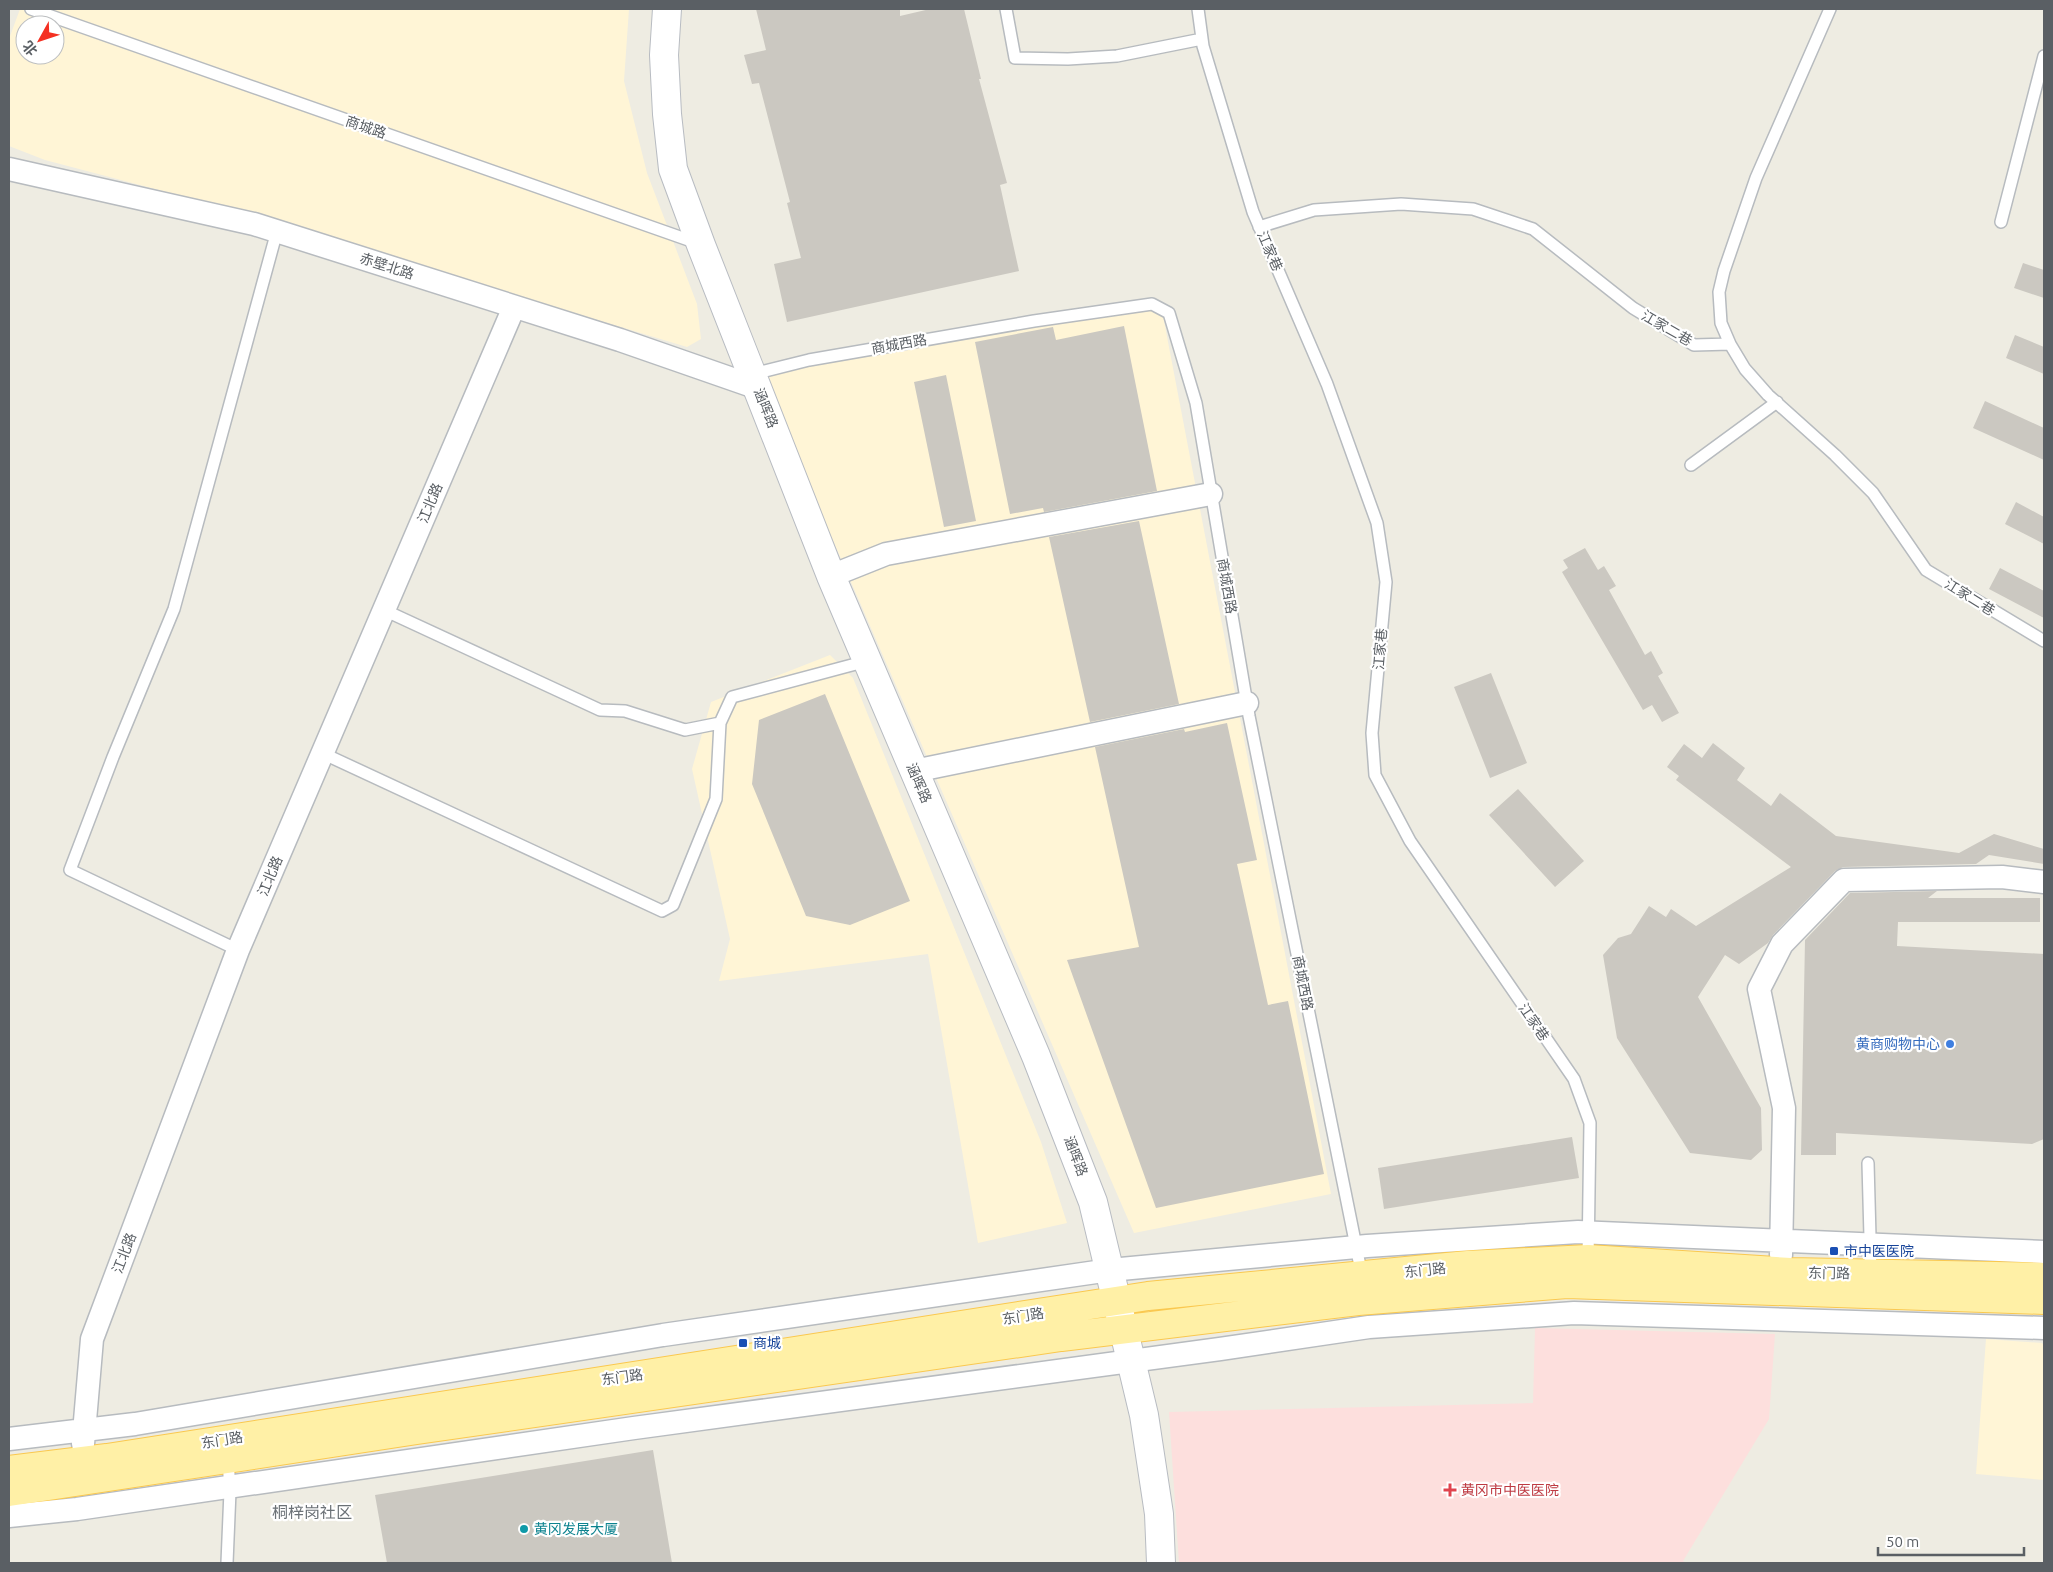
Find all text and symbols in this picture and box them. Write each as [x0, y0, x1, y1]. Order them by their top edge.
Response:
north arrow [15, 15, 65, 65]
text: 北 [19, 38, 41, 59]
street label: 商城路 [344, 113, 388, 141]
street label: 江家巷 [1254, 229, 1286, 273]
street label: 赤壁北路 [358, 250, 416, 282]
street label: 江家二巷 [1639, 307, 1695, 349]
street label: 商城西路 [870, 331, 928, 357]
street label: 涵晖路 [751, 386, 781, 430]
street label: 江北路 [414, 481, 446, 525]
street label: 商城西路 [1214, 557, 1240, 615]
street label: 江家二巷 [1942, 575, 1998, 619]
street label: 江家巷 [1370, 627, 1390, 671]
street label: 涵晖路 [903, 761, 935, 805]
street label: 江北路 [254, 854, 286, 898]
street label: 商城西路 [1290, 954, 1316, 1012]
street label: 江家巷 [1516, 1000, 1552, 1044]
place label: 黄商购物中心 [1856, 1036, 1940, 1052]
marker: 黄商购物中心 [1944, 1038, 1956, 1050]
street label: 涵晖路 [1061, 1134, 1091, 1178]
street label: 江北路 [109, 1231, 139, 1275]
place label: 市中医医院 [1844, 1243, 1914, 1259]
marker: 市中医医院 [1828, 1245, 1840, 1257]
street label: 东门路 [1403, 1260, 1447, 1280]
street label: 东门路 [1808, 1265, 1850, 1281]
street label: 东门路 [1001, 1305, 1045, 1327]
place label: 商城 [753, 1335, 781, 1351]
marker: 商城 [737, 1337, 749, 1349]
street label: 东门路 [600, 1366, 644, 1388]
street label: 东门路 [200, 1429, 244, 1451]
place label: 黄冈市中医医院 [1461, 1482, 1559, 1498]
marker: 黄冈市中医医院 [1443, 1483, 1457, 1497]
district label: 桐梓岗社区 [272, 1503, 352, 1521]
place label: 黄冈发展大厦 [534, 1521, 618, 1537]
marker: 黄冈发展大厦 [518, 1523, 530, 1535]
scale bar [1878, 1524, 2024, 1556]
text: 50 m [1886, 1533, 1919, 1550]

